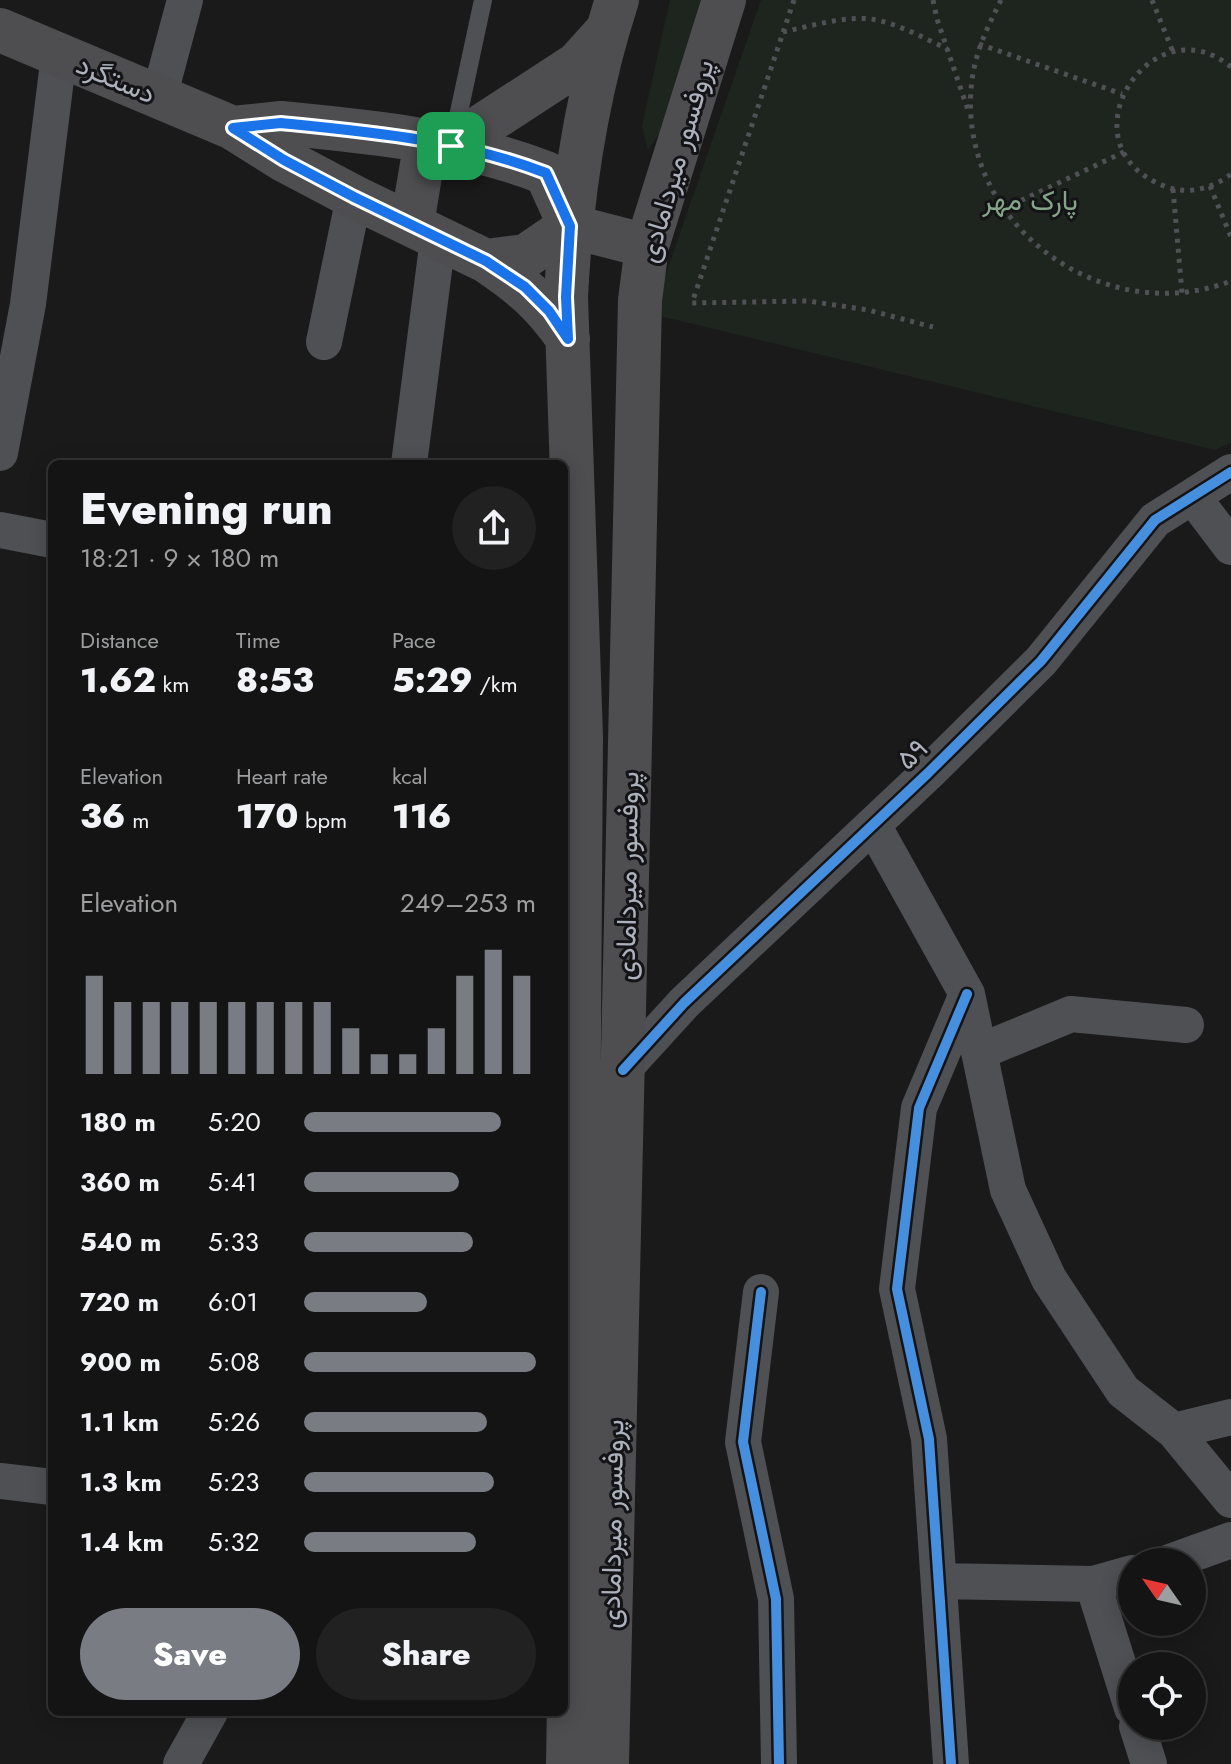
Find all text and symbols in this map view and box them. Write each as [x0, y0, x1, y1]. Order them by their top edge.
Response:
street label: دستگرد [70, 44, 162, 114]
street label: پروفسور میردامادی [627, 55, 725, 267]
pin [417, 112, 485, 180]
icon: arrive [429, 124, 473, 168]
park label: پارک مهر [981, 180, 1078, 221]
text: Evening run [80, 477, 333, 541]
button: share [452, 486, 536, 570]
text: 18:21 · 9 × 180 m [80, 539, 279, 577]
text: Distance [80, 624, 159, 656]
text: Time [236, 624, 280, 656]
text: Pace [392, 624, 436, 656]
text: 1.62 [80, 656, 156, 705]
text: 8:53 [236, 656, 314, 705]
text: 5:29 [392, 656, 473, 705]
text: km [156, 668, 189, 700]
text: /km [473, 668, 518, 700]
street label: ۵۹ [887, 729, 937, 779]
text: Elevation [80, 760, 163, 792]
text: Heart rate [236, 760, 328, 792]
text: kcal [392, 760, 428, 792]
street label: پروفسور میردامادی [605, 771, 649, 981]
text: 36 [80, 792, 126, 841]
text: 170 [236, 792, 298, 841]
text: 116 [392, 792, 452, 841]
text: m [126, 804, 149, 836]
text: bpm [298, 804, 347, 836]
text: Elevation [80, 884, 178, 922]
text: 249–253 m [400, 884, 536, 922]
text: 180 m [80, 1103, 156, 1141]
text: 5:20 [208, 1103, 261, 1141]
text: 360 m [80, 1163, 160, 1201]
text: 5:41 [208, 1163, 257, 1201]
text: 540 m [80, 1223, 161, 1261]
text: 5:33 [208, 1223, 259, 1261]
text: 720 m [80, 1283, 159, 1321]
text: 6:01 [208, 1283, 258, 1321]
text: 900 m [80, 1343, 161, 1381]
text: 5:08 [208, 1343, 260, 1381]
text: 1.1 km [80, 1403, 159, 1441]
text: 5:26 [208, 1403, 260, 1441]
street label: پروفسور میردامادی [590, 1419, 634, 1629]
text: 1.3 km [80, 1463, 162, 1501]
text: 5:23 [208, 1463, 259, 1501]
text: 1.4 km [80, 1523, 164, 1561]
text: 5:32 [208, 1523, 259, 1561]
north arrow [1118, 1548, 1206, 1636]
map controls [1118, 1548, 1206, 1740]
button: Save [80, 1608, 300, 1700]
button: Share [316, 1608, 536, 1700]
button: locate [1118, 1652, 1206, 1740]

